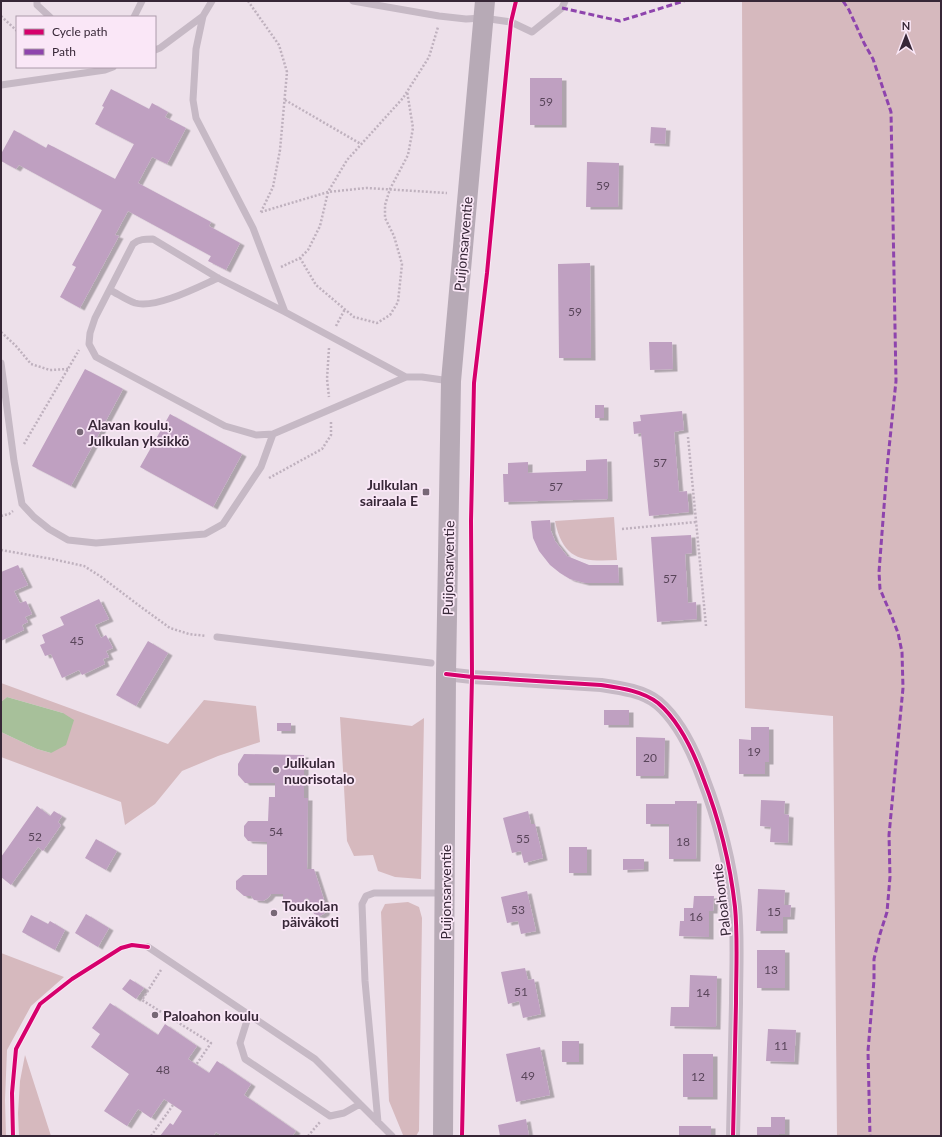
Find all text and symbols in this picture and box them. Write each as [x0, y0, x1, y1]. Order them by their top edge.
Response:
legend [16, 16, 156, 68]
north arrow [886, 16, 926, 56]
text: N [902, 19, 910, 32]
text: Cycle path [52, 24, 107, 39]
text: Path [52, 44, 76, 59]
house number: 59 [539, 94, 553, 109]
house number: 59 [596, 178, 610, 193]
street label: Puijonsarventie [450, 196, 476, 292]
house number: 59 [568, 304, 582, 319]
place label: Alavan koulu, Julkulan yksikkö [87, 416, 189, 449]
marker: Alavan koulu, Julkulan yksikkö [75, 427, 85, 437]
house number: 57 [653, 455, 667, 470]
place label: Julkulan sairaala E [360, 476, 418, 509]
house number: 57 [549, 479, 563, 494]
marker: Julkulan sairaala E [421, 487, 431, 497]
street label: Puijonsarventie [439, 520, 457, 616]
house number: 57 [663, 571, 677, 586]
house number: 45 [70, 633, 84, 648]
house number: 19 [747, 744, 761, 759]
house number: 20 [643, 750, 657, 765]
place label: Julkulan nuorisotalo [284, 754, 355, 787]
marker: Julkulan nuorisotalo [271, 765, 281, 775]
house number: 54 [269, 824, 283, 839]
house number: 52 [28, 829, 42, 844]
house number: 55 [516, 831, 530, 846]
house number: 18 [676, 834, 690, 849]
street label: Puijonsarventie [437, 845, 454, 939]
street label: Paloahontie [708, 863, 734, 937]
place label: Toukolan päiväkoti [282, 897, 339, 930]
house number: 53 [511, 902, 525, 917]
house number: 15 [767, 904, 781, 919]
marker: Toukolan päiväkoti [269, 908, 279, 918]
house number: 16 [689, 909, 703, 924]
house number: 13 [764, 962, 778, 977]
house number: 51 [514, 984, 528, 999]
house number: 14 [696, 985, 710, 1000]
place label: Paloahon koulu [163, 1007, 259, 1024]
marker: Paloahon koulu [150, 1010, 160, 1020]
house number: 11 [774, 1038, 788, 1053]
house number: 48 [156, 1062, 170, 1077]
house number: 49 [521, 1068, 535, 1083]
house number: 12 [691, 1069, 705, 1084]

